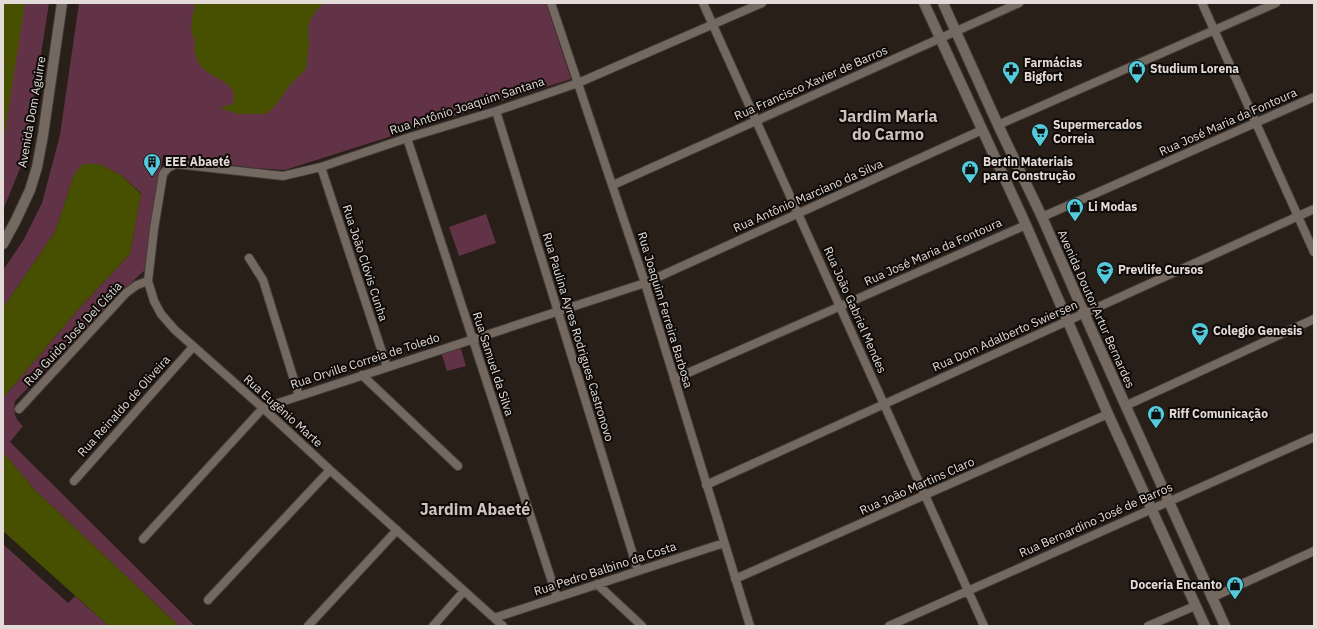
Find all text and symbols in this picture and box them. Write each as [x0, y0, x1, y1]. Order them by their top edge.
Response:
street label: Rua Francisco Xavier de Barros [732, 42, 890, 123]
street label: Avenida Dom Aguirre [14, 55, 49, 169]
place label: Farmácias Bigfort [1024, 55, 1082, 84]
shop icon: Studium Lorena [1127, 59, 1147, 84]
pharmacy icon: Farmácias Bigfort [1001, 60, 1021, 85]
place label: Studium Lorena [1150, 61, 1239, 76]
street label: Rua Antônio Joaquim Santana [388, 73, 547, 138]
street label: Rua José Maria da Fontoura [1157, 84, 1300, 159]
district label: Jardim Maria do Carmo [838, 106, 938, 144]
place label: Supermercados Correia [1053, 117, 1142, 146]
supermarket icon: Supermercados Correia [1030, 122, 1050, 147]
building icon: EEE Abaeté [142, 152, 162, 177]
place label: EEE Abaeté [165, 154, 230, 169]
place label: Bertin Materiais para Construção [983, 154, 1076, 183]
street label: Rua Antônio Marciano da Silva [731, 155, 886, 235]
shop icon: Bertin Materiais para Construção [960, 159, 980, 184]
shop icon: Li Modas [1065, 197, 1085, 222]
place label: Li Modas [1088, 199, 1137, 214]
street label: Rua João Clóvis Cunha [340, 203, 392, 324]
street label: Rua José Maria da Fontoura [862, 214, 1005, 289]
street label: Avenida Doutor Artur Bernardes [1055, 227, 1138, 390]
street label: Rua Joaquim Ferreira Barbosa [635, 230, 697, 390]
street label: Rua Paulina Ayres Rodrigues Castronovo [540, 231, 618, 443]
street label: Rua João Gabriel Mendes [821, 244, 890, 376]
school or university icon: Prevlife Cursos [1095, 260, 1115, 285]
place label: Prevlife Cursos [1118, 262, 1203, 277]
street label: Rua Guido José Del Cístia [20, 278, 125, 389]
street label: Rua Dom Adalberto Swiersen [930, 297, 1080, 374]
street label: Rua Samuel da Silva [470, 310, 518, 418]
school or university icon: Colegio Genesis [1190, 321, 1210, 346]
place label: Colegio Genesis [1213, 323, 1302, 338]
street label: Rua Orville Correia de Toledo [288, 329, 442, 392]
street label: Rua Reinaldo de Oliveira [74, 351, 173, 459]
street label: Rua Eugênio Marte [241, 371, 326, 450]
shop icon: Riff Comunicação [1146, 404, 1166, 429]
place label: Riff Comunicação [1169, 406, 1268, 421]
street label: Rua João Martins Claro [857, 453, 977, 518]
street label: Rua Bernardino José de Barros [1017, 479, 1175, 560]
district label: Jardim Abaeté [420, 499, 530, 519]
street label: Rua Pedro Balbino da Costa [532, 538, 678, 599]
shop icon: Doceria Encanto [1225, 575, 1245, 600]
place label: Doceria Encanto [1130, 577, 1222, 592]

